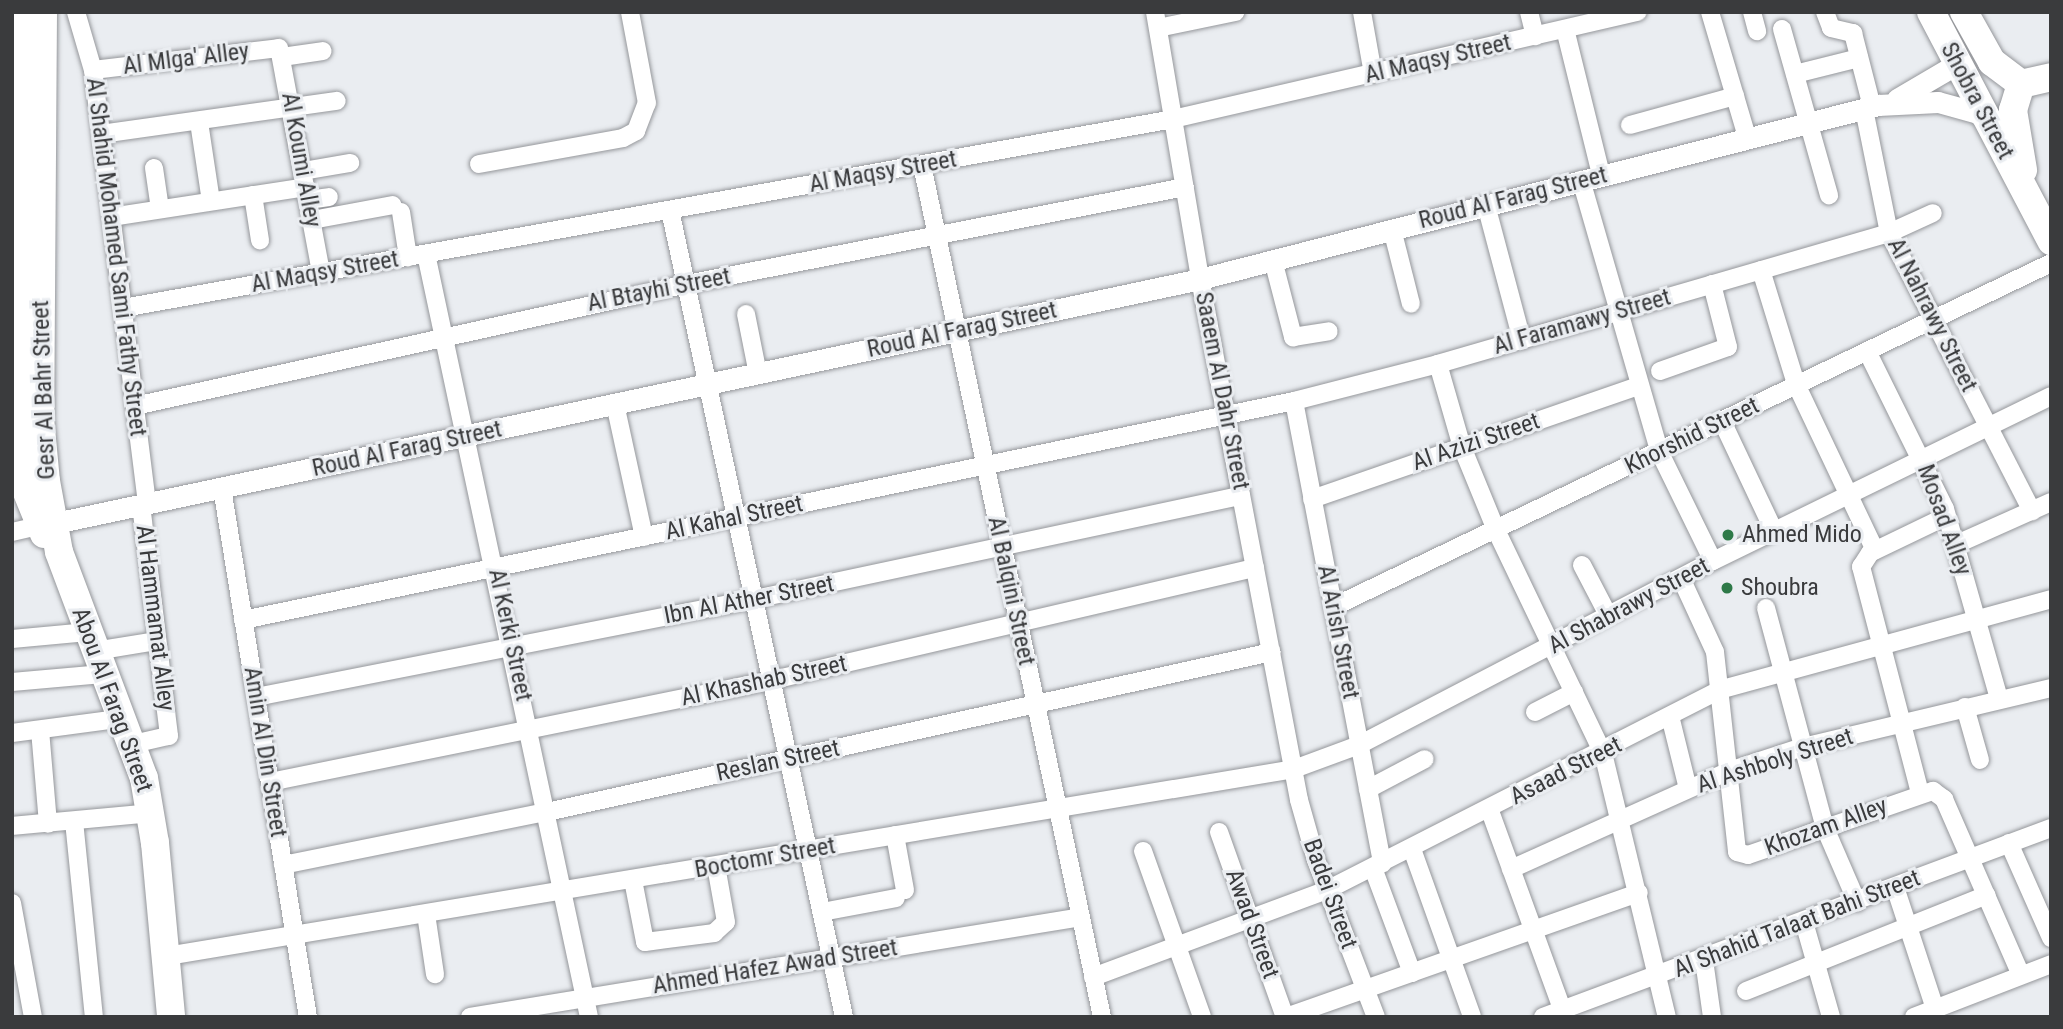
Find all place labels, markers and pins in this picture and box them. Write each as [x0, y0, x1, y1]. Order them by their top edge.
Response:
place label: Ahmed Mido [1742, 521, 1862, 549]
marker: Ahmed Mido [1720, 527, 1736, 543]
place label: Shoubra [1741, 574, 1819, 602]
marker: Shoubra [1719, 580, 1735, 596]

